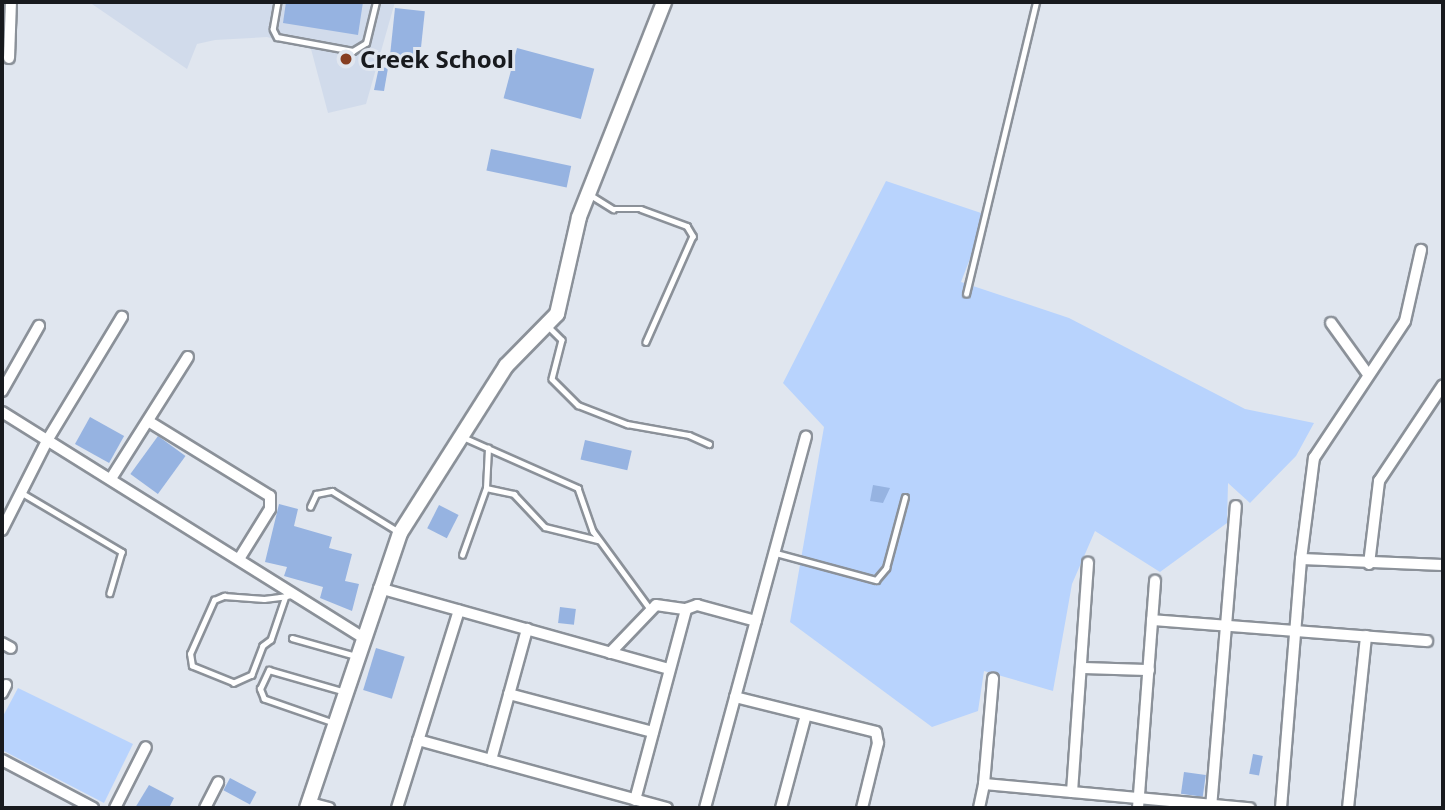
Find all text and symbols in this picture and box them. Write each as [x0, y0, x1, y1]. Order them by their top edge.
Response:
place label: Creek School [360, 45, 514, 73]
marker: Creek School [338, 51, 354, 67]

